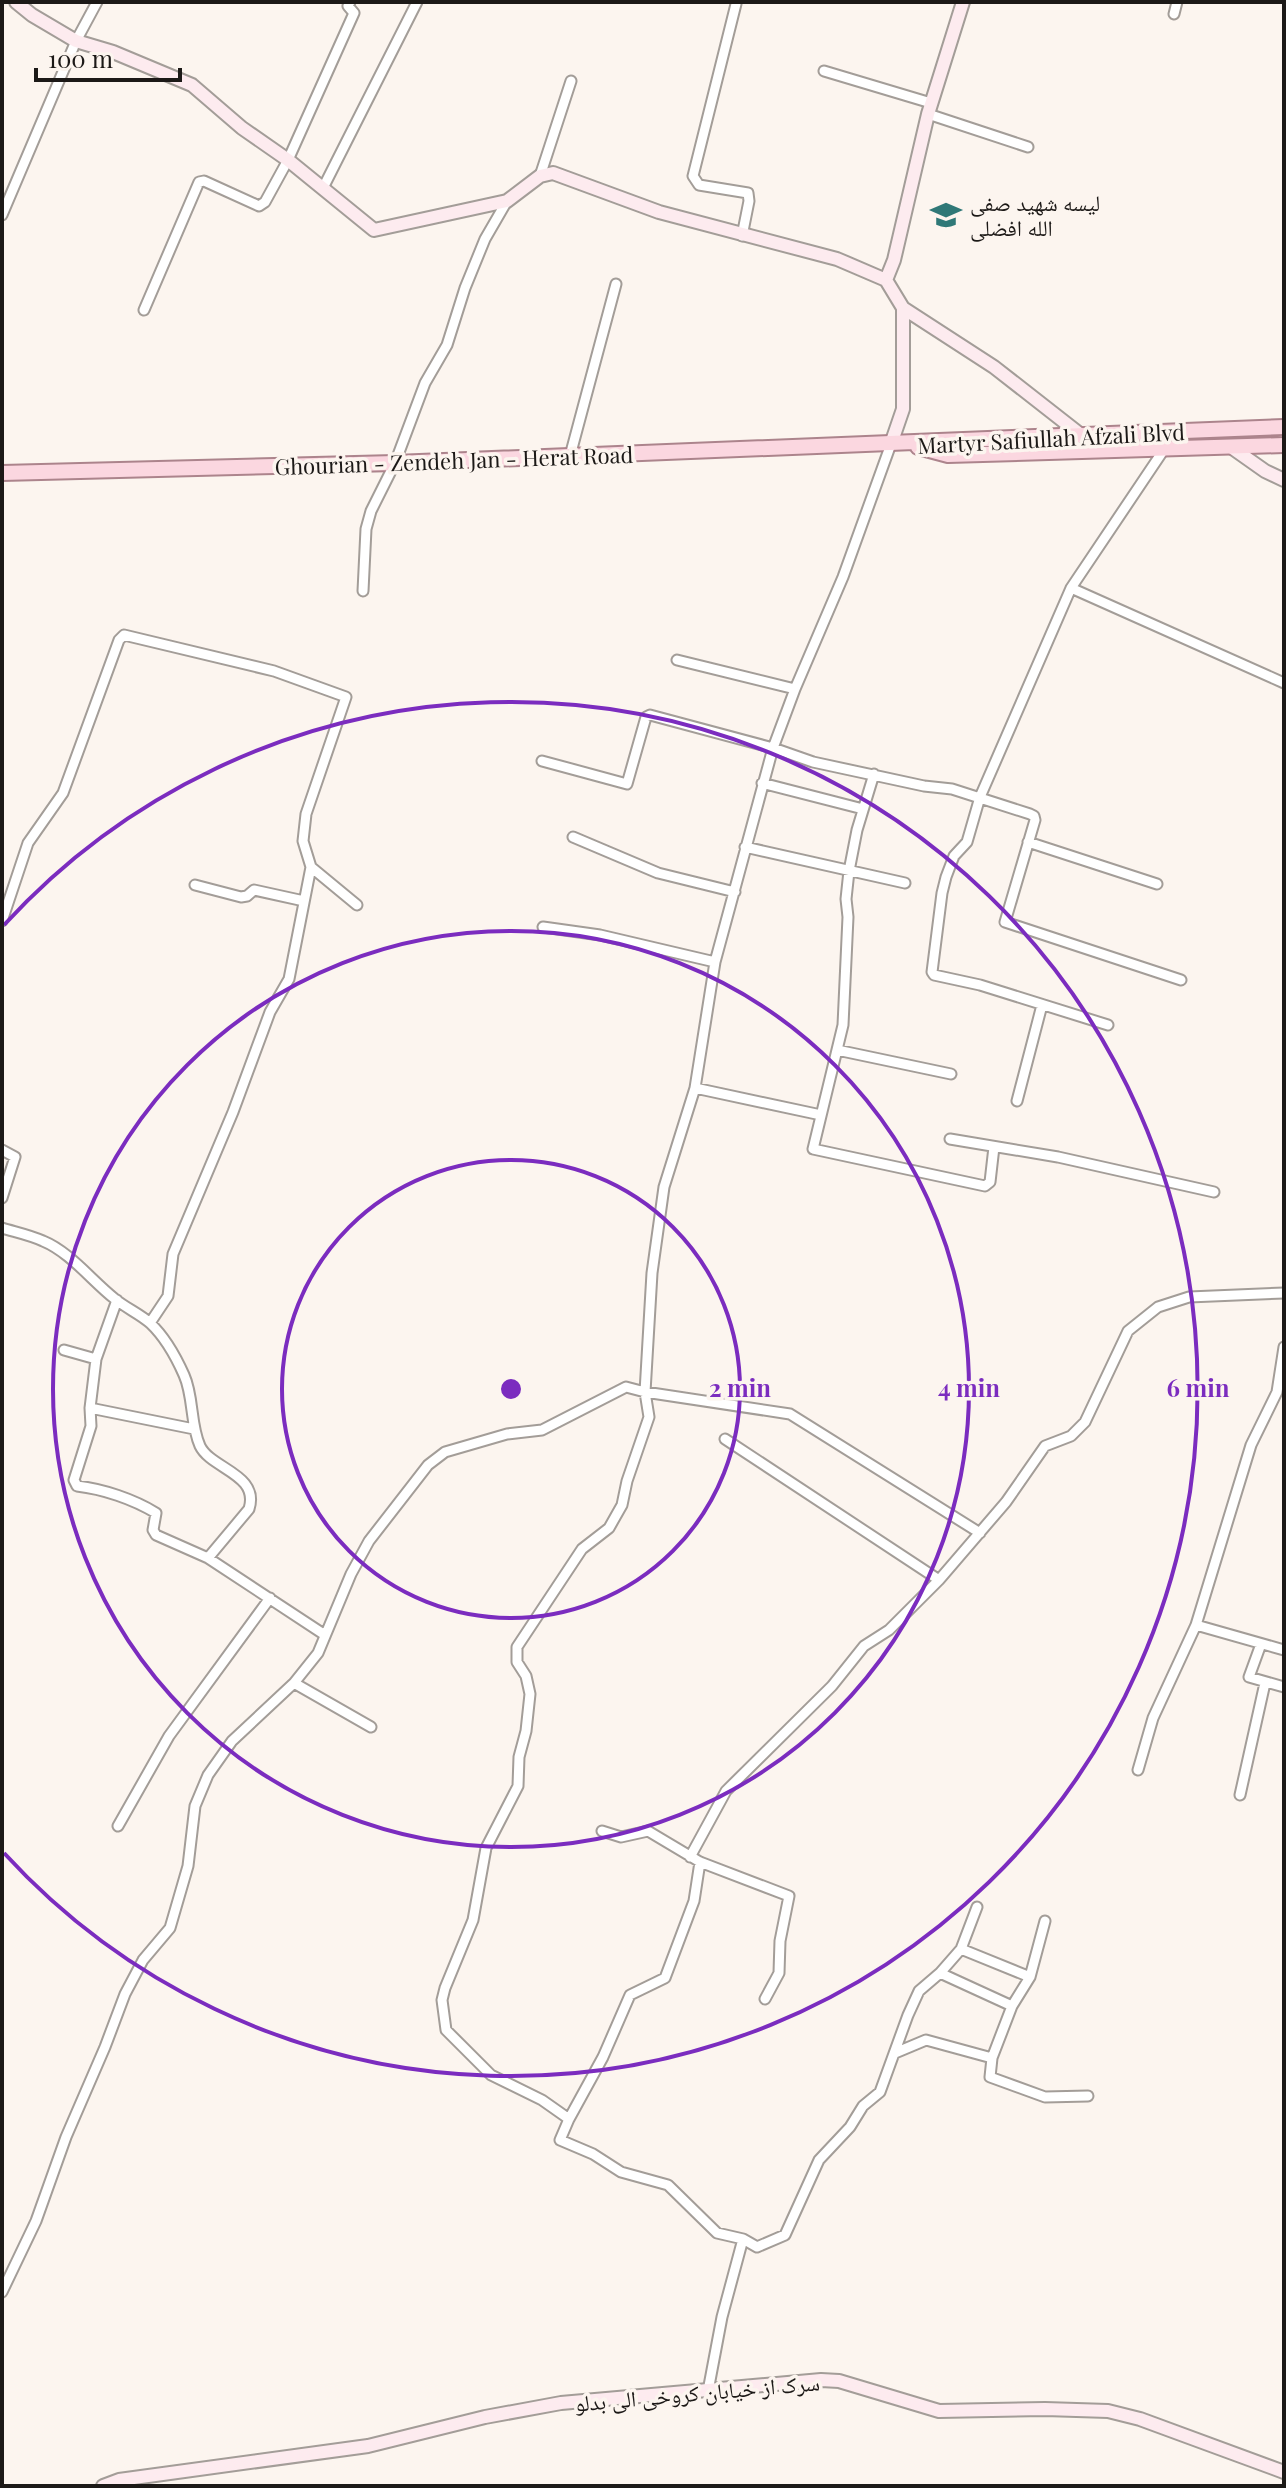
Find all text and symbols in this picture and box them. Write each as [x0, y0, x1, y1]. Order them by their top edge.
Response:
scale bar [36, 32, 180, 82]
text: 100 m [48, 42, 113, 74]
place label: لیسه شهید صفی الله افضلی [970, 187, 1100, 242]
school or university icon: لیسه شهید صفی الله افضلی [929, 198, 963, 232]
street label: Martyr Safiullah Afzali Blvd [916, 416, 1186, 460]
street label: Ghourian - Zendeh Jan - Herat Road [274, 439, 634, 481]
text: 2 min [709, 1371, 771, 1403]
text: 4 min [938, 1371, 1000, 1403]
text: 6 min [1166, 1371, 1230, 1403]
centre of rings [497, 1375, 525, 1403]
street label: سرک از خیابان کروخی الی بدلو [573, 2366, 821, 2418]

